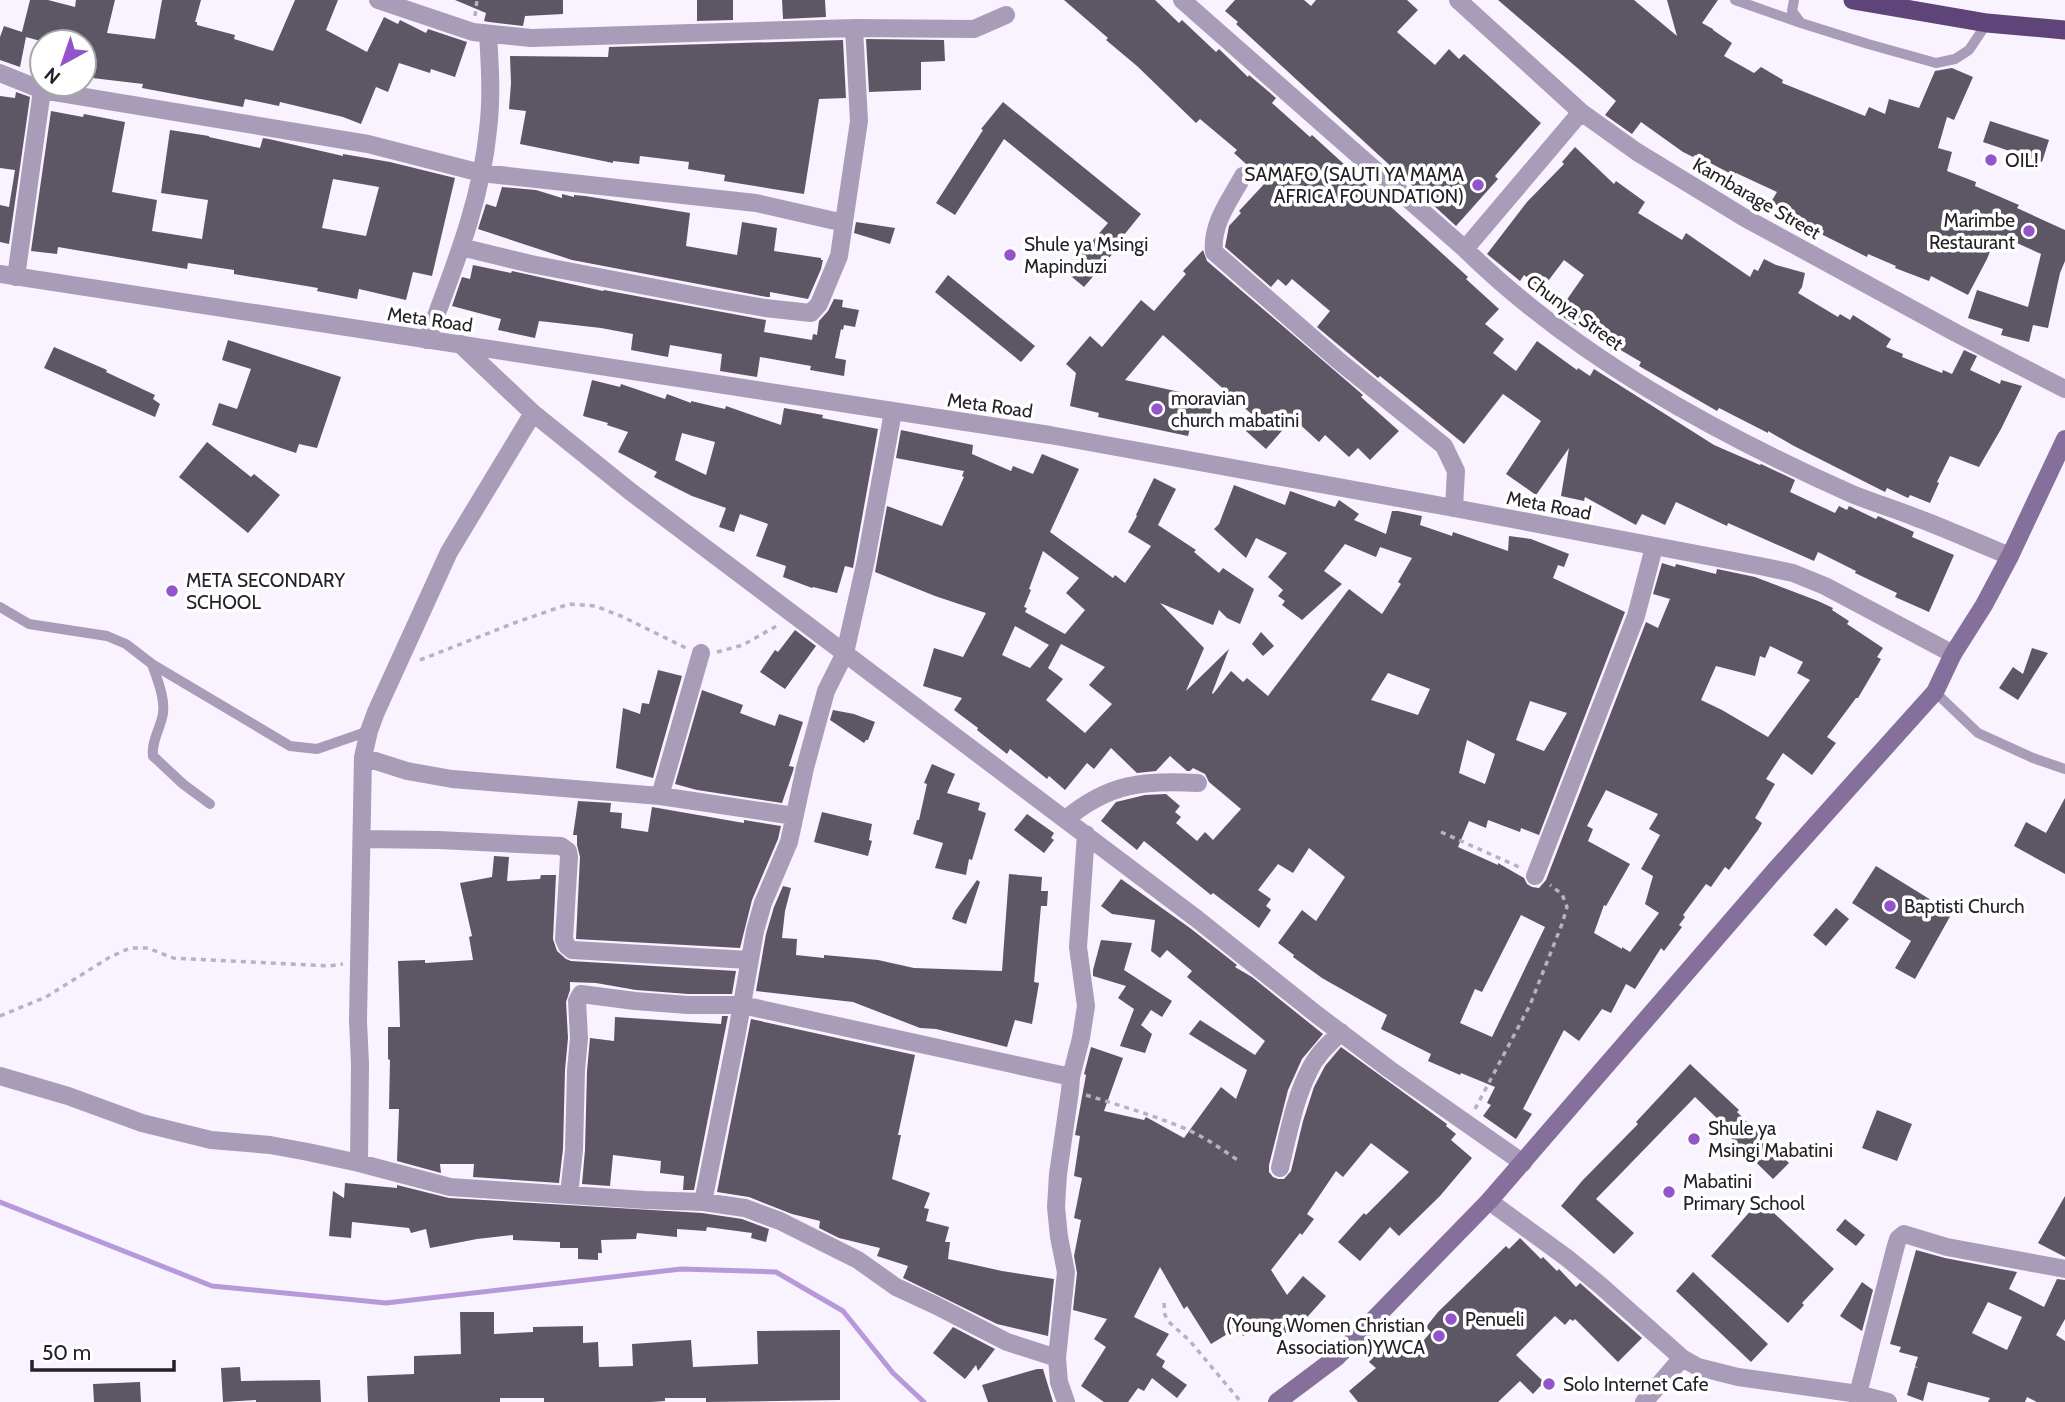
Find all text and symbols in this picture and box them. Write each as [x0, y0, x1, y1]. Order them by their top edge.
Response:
north arrow [28, 28, 98, 98]
text: N [40, 63, 65, 89]
place label: OIL! [2005, 149, 2039, 172]
marker: OIL! [1983, 152, 1999, 168]
street label: Kambarage Street [1689, 153, 1825, 245]
place label: SAMAFO (SAUTI YA MAMA AFRICA FOUNDATION) [1244, 163, 1464, 208]
marker: SAMAFO (SAUTI YA MAMA AFRICA FOUNDATION) [1470, 177, 1486, 193]
place label: Marimbe Restaurant [1929, 209, 2016, 254]
marker: Marimbe Restaurant [2021, 223, 2037, 239]
place label: Shule ya Msingi Mapinduzi [1024, 233, 1148, 278]
marker: Shule ya Msingi Mapinduzi [1002, 247, 1018, 263]
street label: Chunya Street [1522, 270, 1628, 356]
street label: Meta Road [386, 302, 474, 337]
place label: moravian church mabatini [1171, 387, 1299, 432]
street label: Meta Road [946, 388, 1034, 423]
marker: moravian church mabatini [1149, 401, 1165, 417]
street label: Meta Road [1505, 486, 1593, 525]
place label: META SECONDARY SCHOOL [186, 569, 345, 614]
marker: META SECONDARY SCHOOL [164, 583, 180, 599]
place label: Baptisti Church [1904, 895, 2025, 918]
marker: Baptisti Church [1882, 898, 1898, 914]
place label: Shule ya Msingi Mabatini [1708, 1117, 1833, 1162]
marker: Shule ya Msingi Mabatini [1686, 1131, 1702, 1147]
place label: Mabatini Primary School [1683, 1170, 1805, 1215]
marker: Mabatini Primary School [1661, 1184, 1677, 1200]
place label: Penueli [1465, 1308, 1524, 1331]
marker: Penueli [1443, 1311, 1459, 1327]
place label: (Young Women Christian Association)YWCA [1226, 1314, 1425, 1359]
scale bar [32, 1328, 173, 1372]
marker: (Young Women Christian Association)YWCA [1431, 1328, 1447, 1344]
text: 50 m [42, 1340, 91, 1365]
place label: Solo Internet Cafe [1563, 1373, 1709, 1396]
marker: Solo Internet Cafe [1541, 1376, 1557, 1392]

